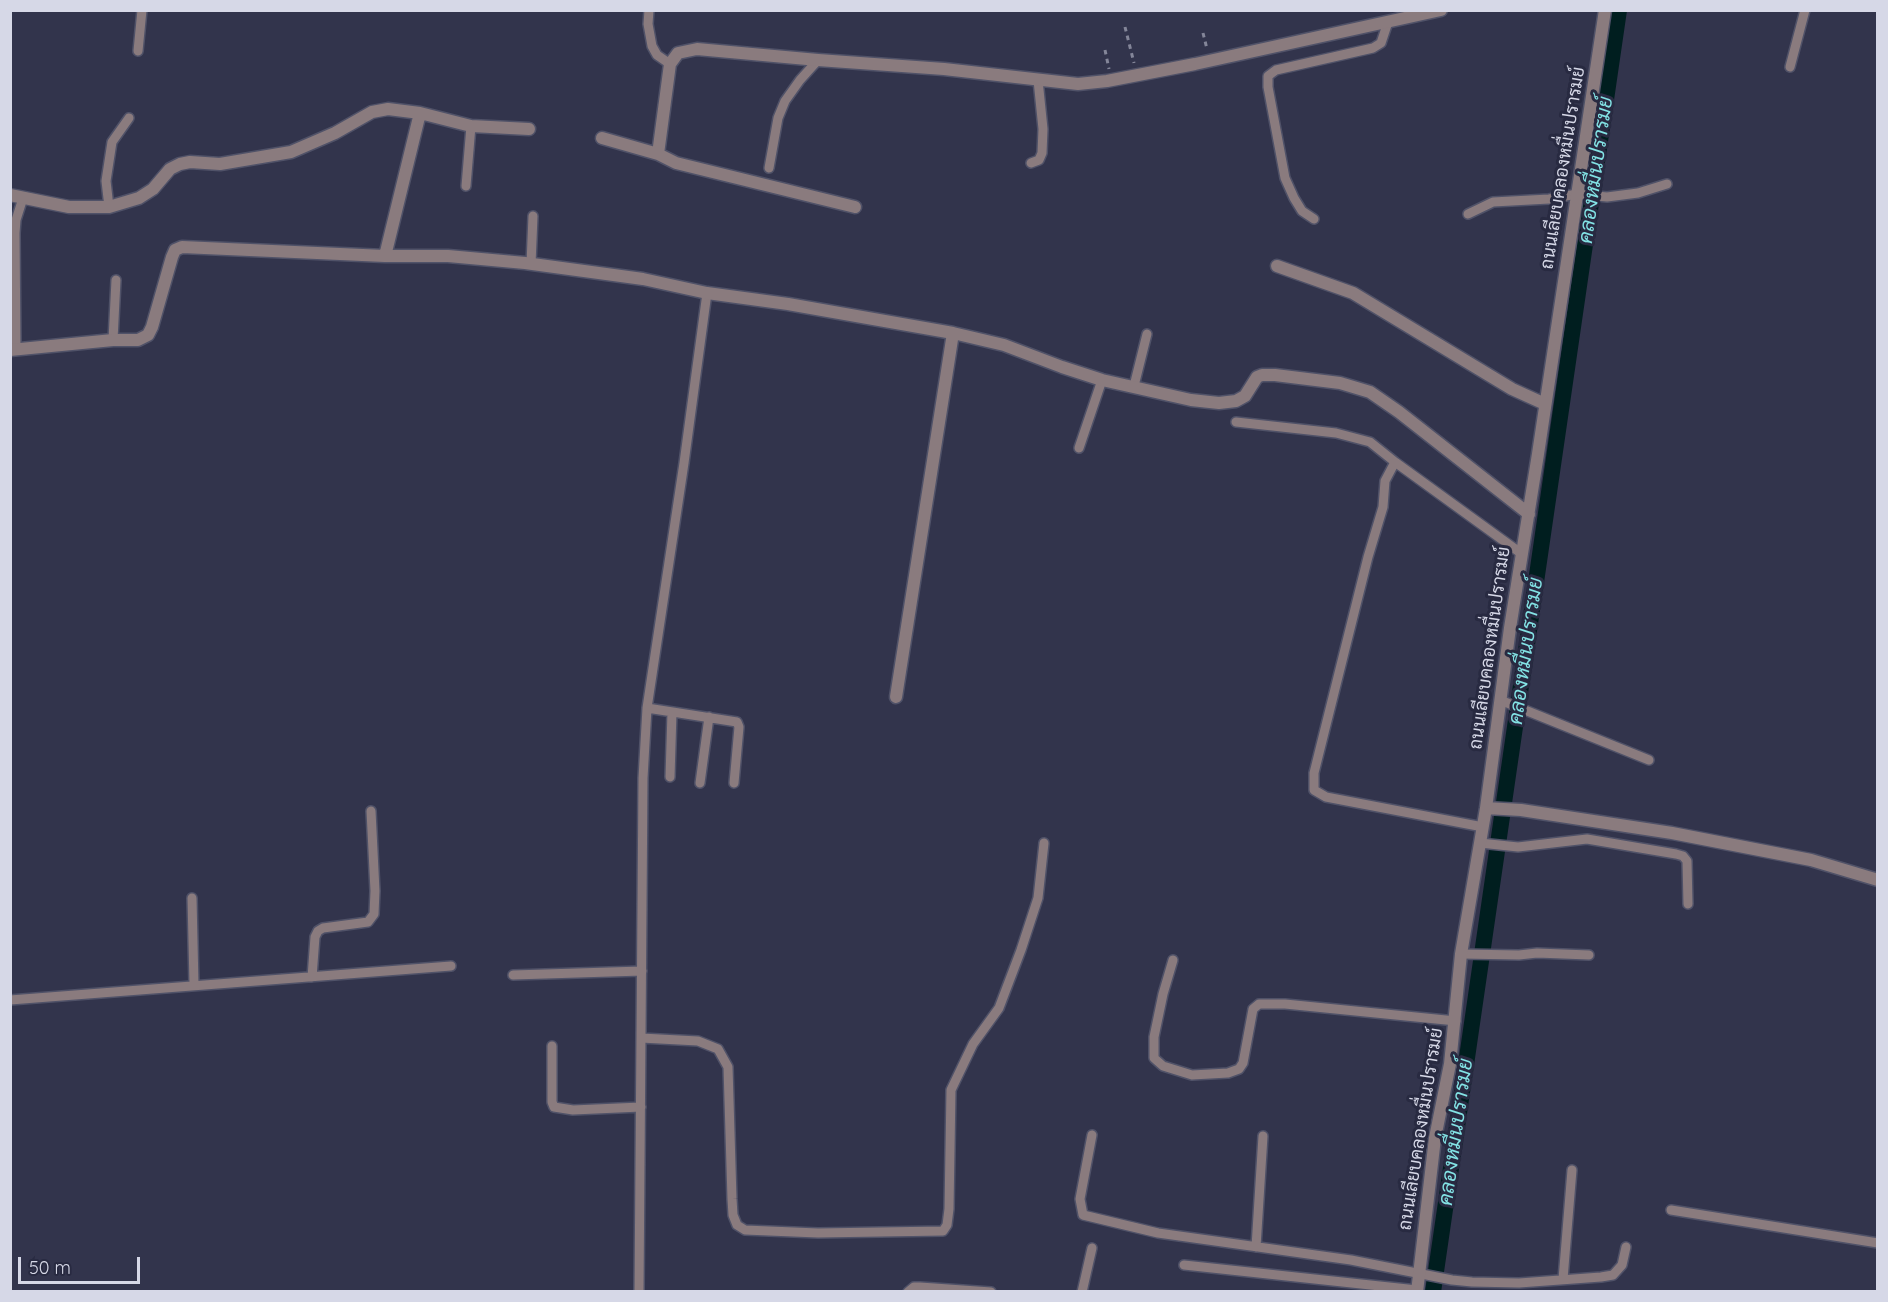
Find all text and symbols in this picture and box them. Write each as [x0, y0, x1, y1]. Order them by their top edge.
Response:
street label: ถนนเลียบคลองหมื่นปรารมย์ [1536, 65, 1590, 271]
water label: คลองหมื่นปรารมย์ [1574, 95, 1618, 245]
street label: ถนนเลียบคลองหมื่นปรารมย์ [1465, 545, 1515, 751]
water label: คลองหมื่นปรารมย์ [1504, 576, 1548, 726]
street label: ถนนเลียบคลองหมื่นปรารมย์ [1394, 1026, 1448, 1232]
water label: คลองหมื่นปรารมย์ [1434, 1057, 1478, 1207]
scale bar [21, 1245, 142, 1283]
text: 50 m [29, 1256, 71, 1279]

